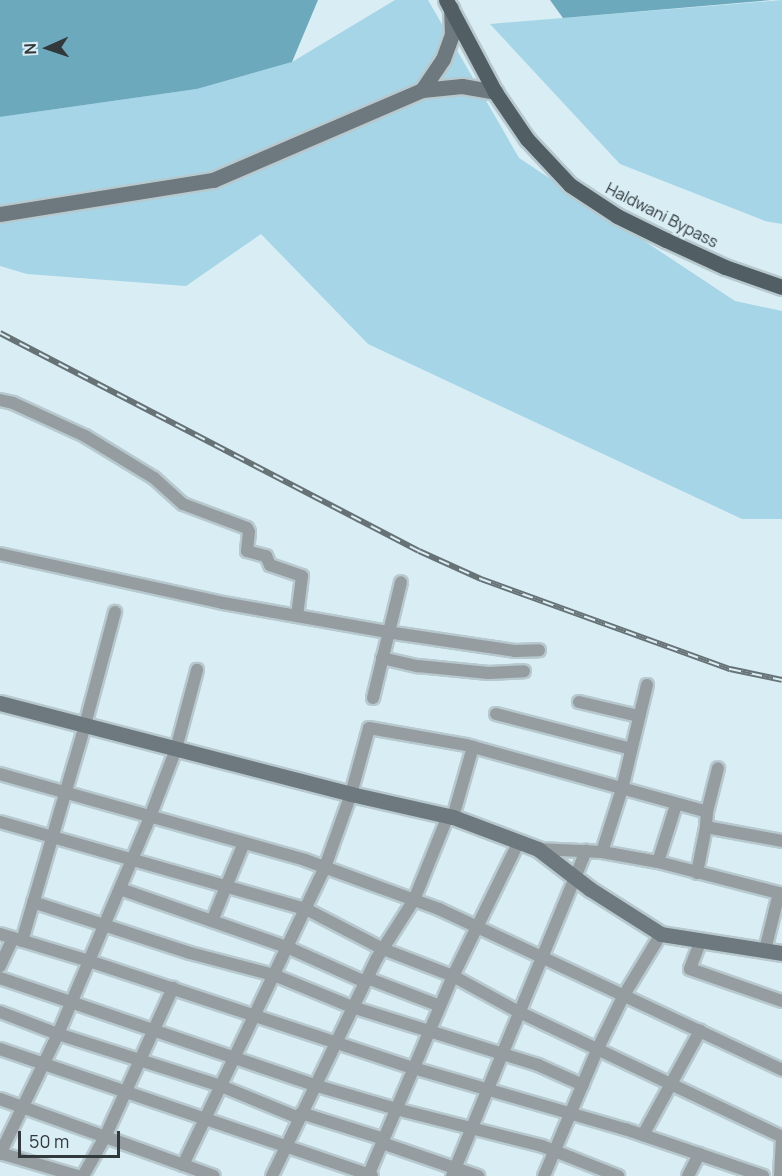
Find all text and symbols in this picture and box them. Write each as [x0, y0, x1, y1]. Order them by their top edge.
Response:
north arrow [18, 18, 78, 78]
text: N [19, 43, 41, 55]
street label: Haldwani Bypass [603, 178, 721, 252]
scale bar [21, 1119, 123, 1157]
text: 50 m [29, 1129, 69, 1153]

